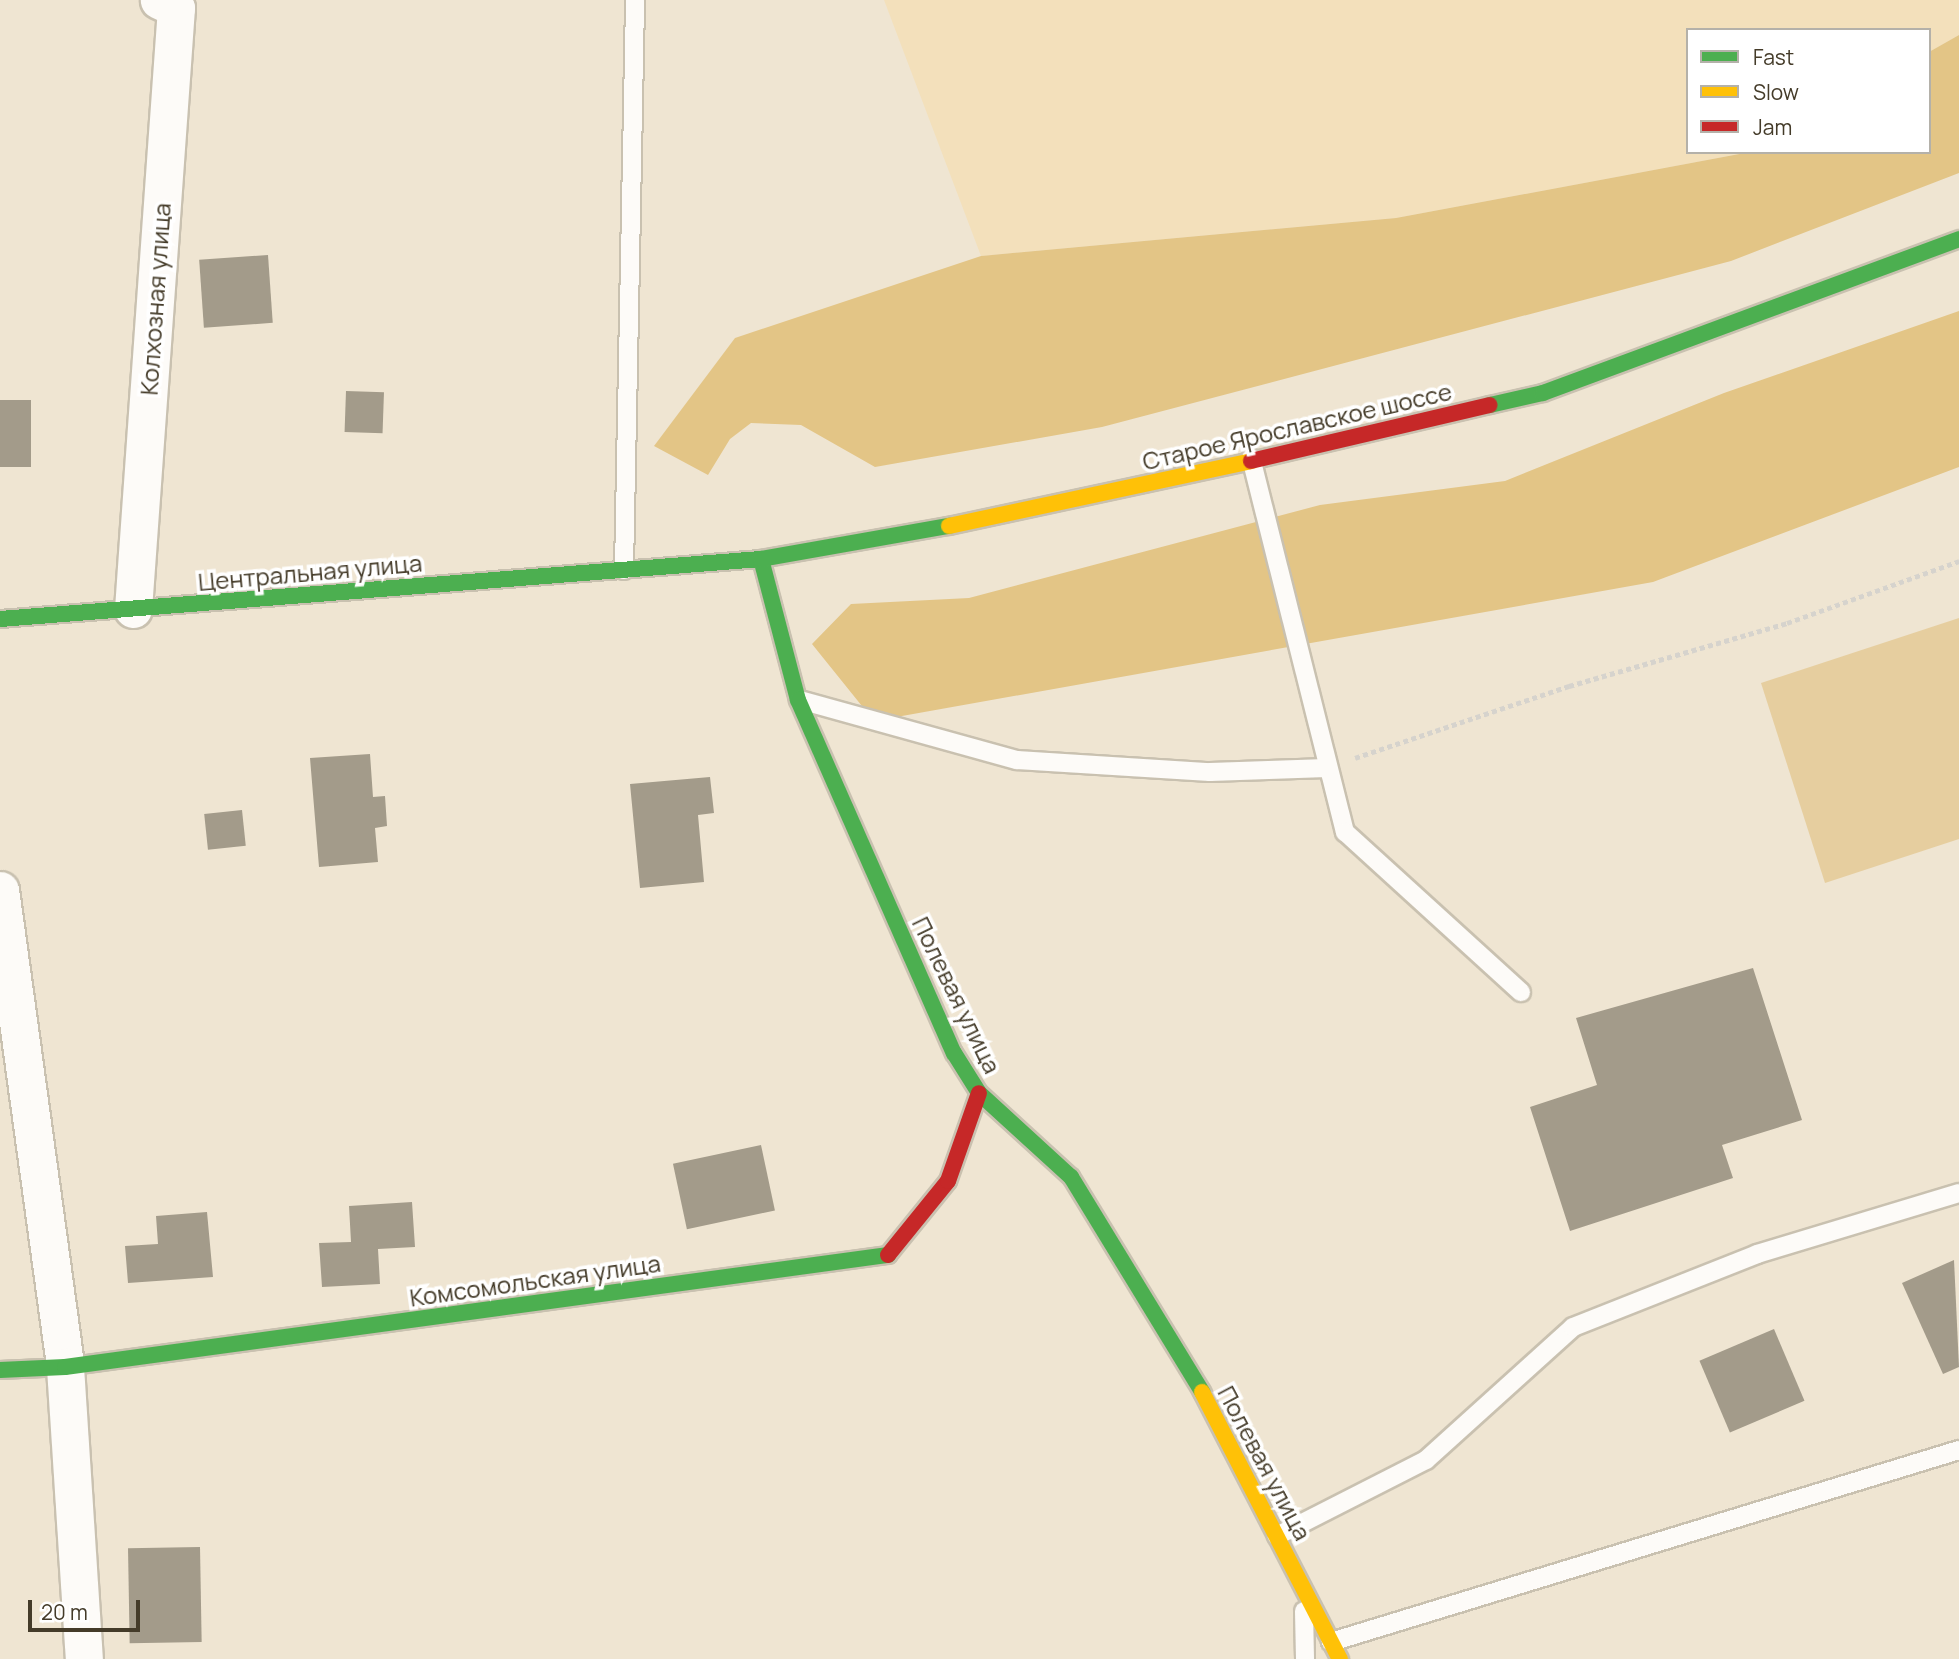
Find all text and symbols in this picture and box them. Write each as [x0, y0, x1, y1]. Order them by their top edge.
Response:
legend [1686, 28, 1931, 154]
text: Fast [1753, 43, 1794, 71]
text: Slow [1753, 78, 1799, 106]
text: Jam [1753, 113, 1792, 141]
street label: Колхозная улица [134, 202, 176, 396]
street label: Старое Ярославское шоссе [1140, 376, 1454, 476]
street label: Центральная улица [197, 548, 423, 596]
street label: Полевая улица [907, 912, 1007, 1078]
street label: Комсомольская улица [408, 1248, 662, 1312]
street label: Полевая улица [1212, 1381, 1318, 1545]
scale bar [32, 1586, 144, 1630]
text: 20 m [41, 1598, 88, 1626]

